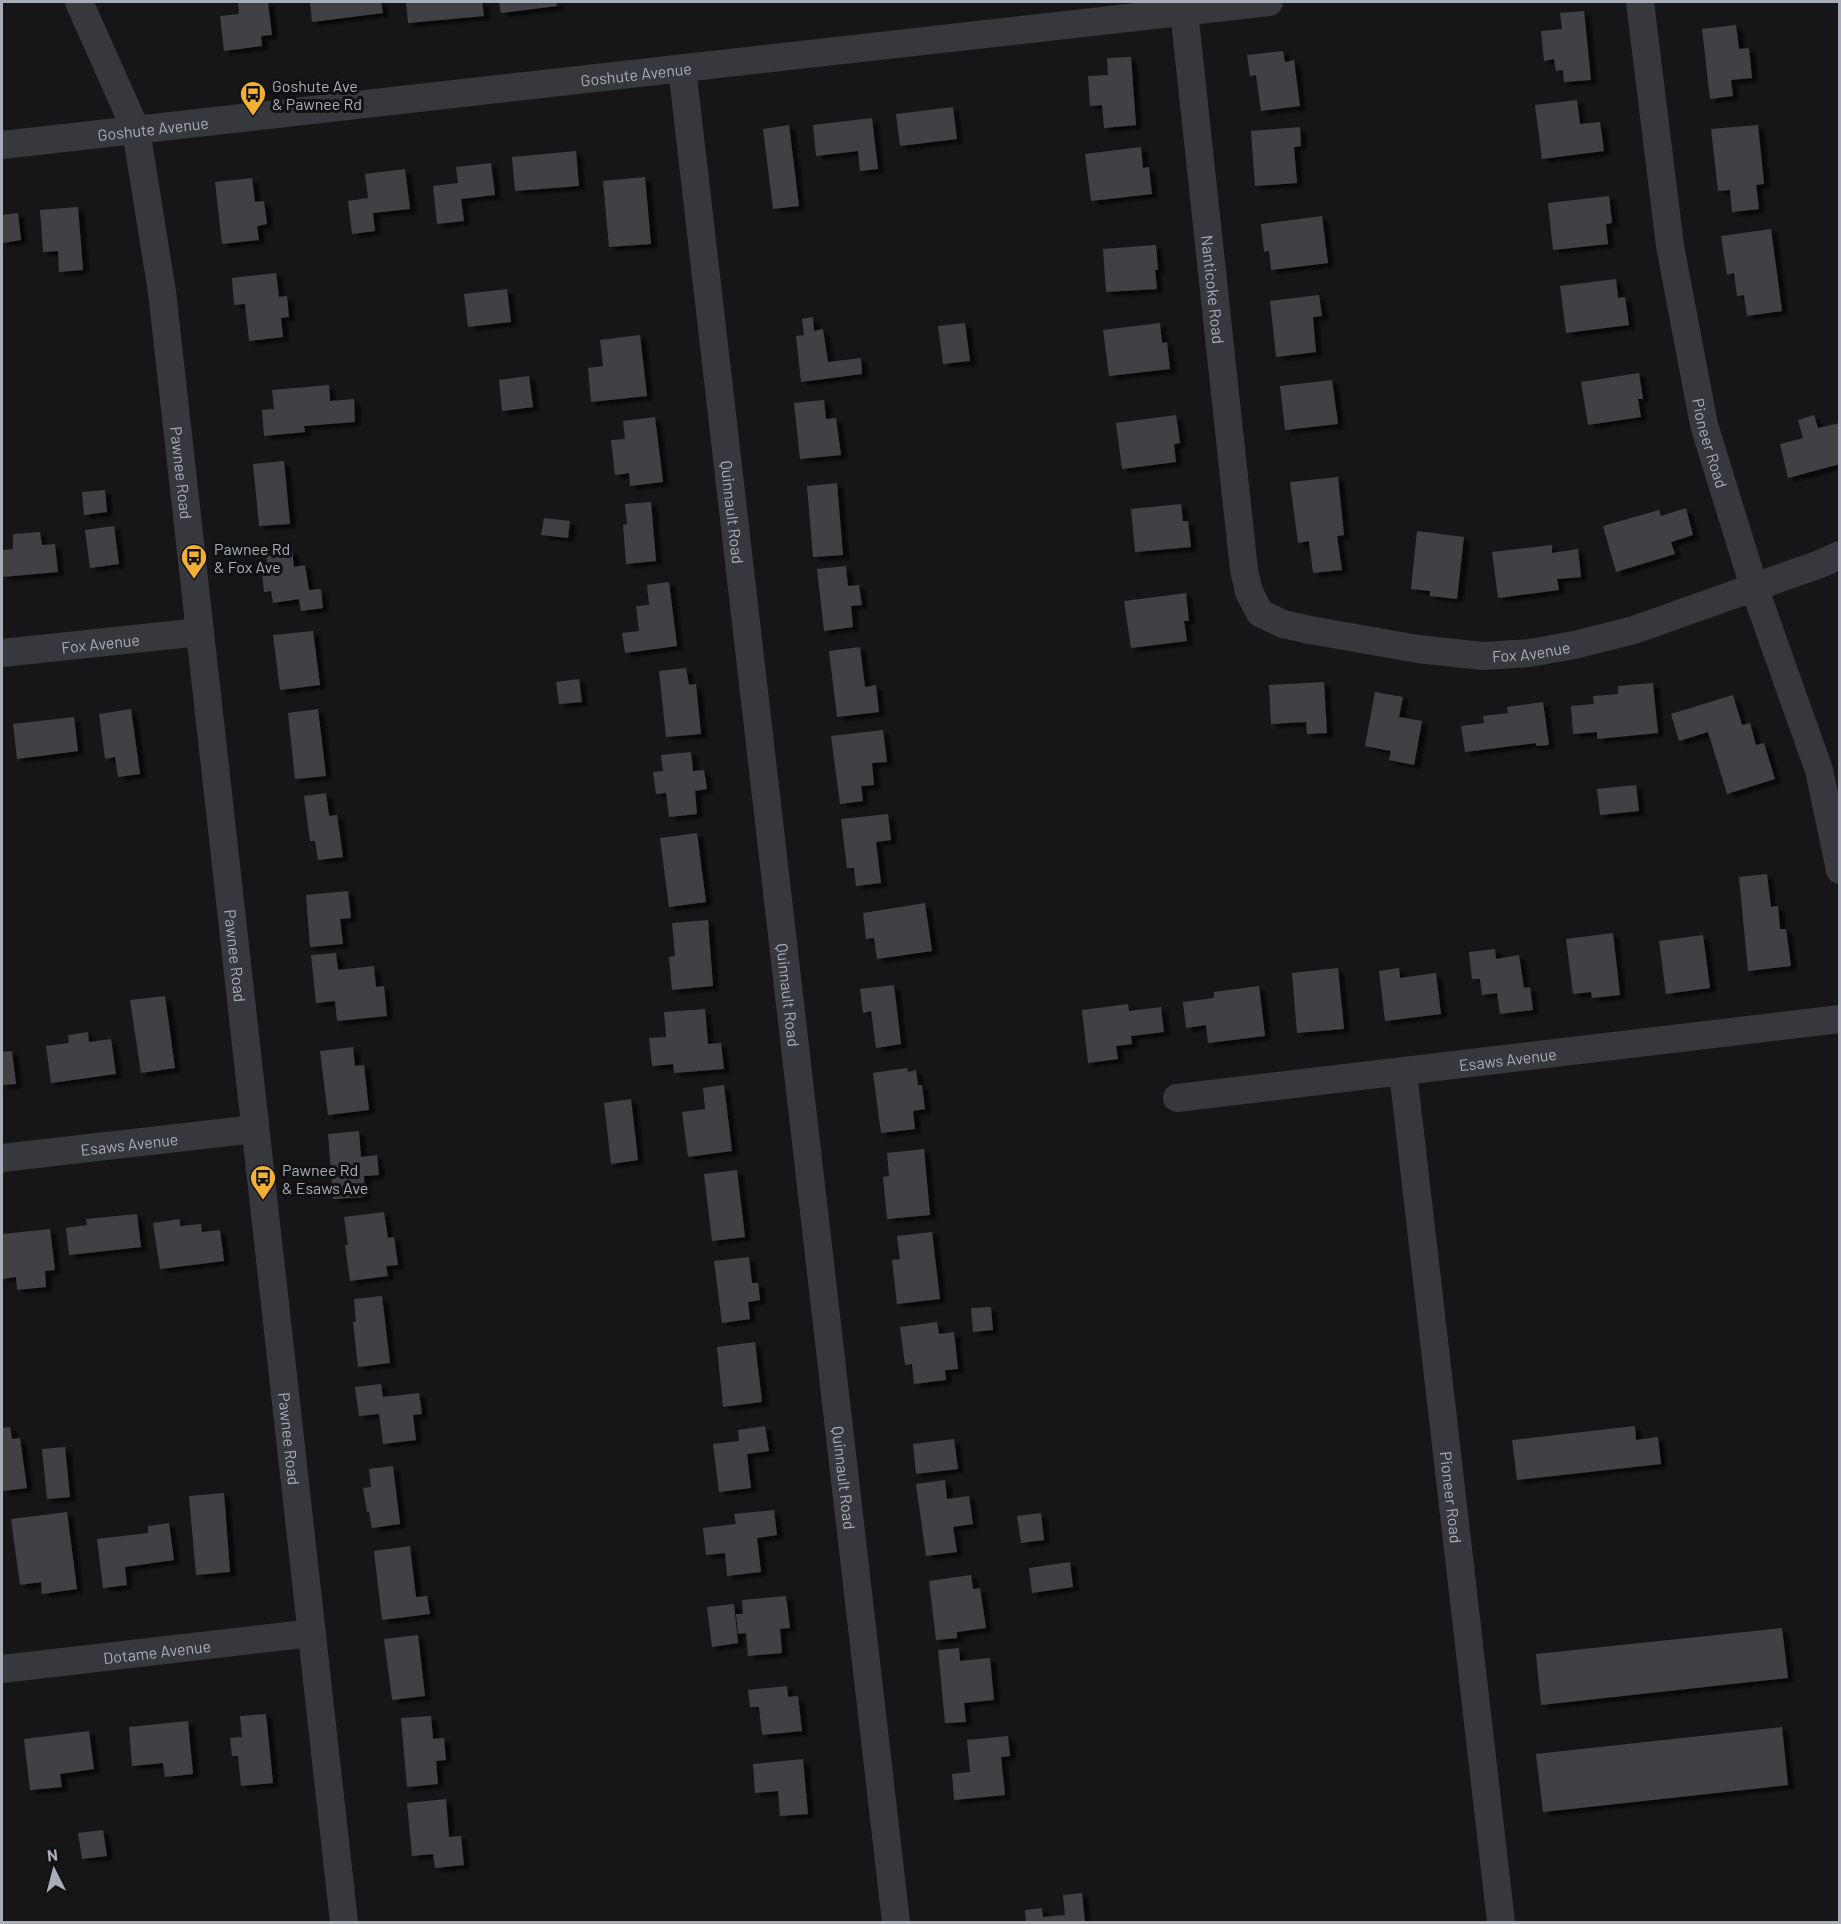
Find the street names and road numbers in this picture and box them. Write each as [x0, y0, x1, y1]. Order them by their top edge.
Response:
street label: Goshute Avenue [579, 58, 693, 89]
street label: Goshute Avenue [97, 112, 210, 144]
street label: Nanticoke Road [1199, 234, 1229, 345]
street label: Pioneer Road [1690, 396, 1732, 490]
street label: Pawnee Road [168, 425, 197, 520]
street label: Quinnault Road [718, 459, 749, 565]
street label: Fox Avenue [60, 629, 141, 656]
street label: Fox Avenue [1491, 636, 1572, 665]
street label: Pawnee Road [221, 908, 251, 1003]
street label: Quinnault Road [774, 942, 804, 1048]
street label: Esaws Avenue [1458, 1043, 1558, 1074]
street label: Esaws Avenue [79, 1128, 179, 1158]
street label: Pawnee Road [275, 1391, 305, 1486]
street label: Quinnault Road [829, 1425, 860, 1530]
street label: Pioneer Road [1437, 1450, 1467, 1544]
street label: Dotame Avenue [102, 1635, 212, 1667]

